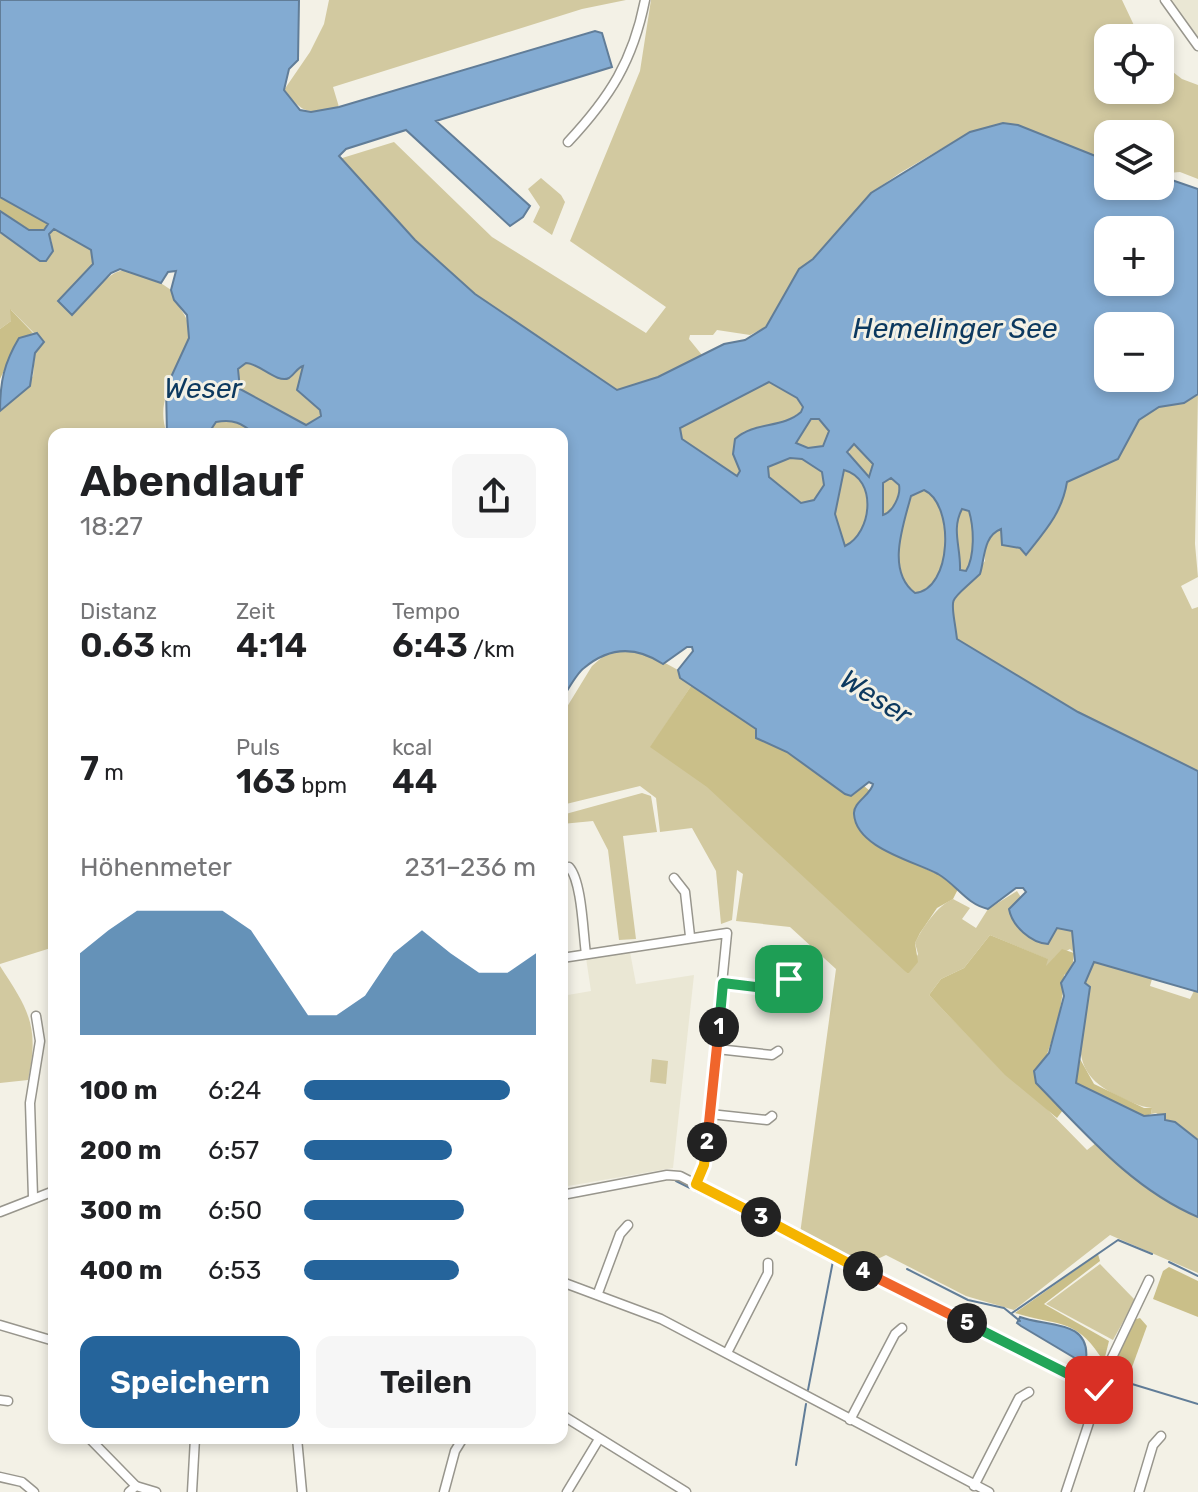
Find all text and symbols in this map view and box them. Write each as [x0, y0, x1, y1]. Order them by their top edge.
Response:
map controls [1094, 24, 1174, 392]
button: locate [1094, 24, 1174, 104]
button: layers [1094, 120, 1174, 200]
button: + [1094, 216, 1174, 296]
water label: Hemelinger See [853, 312, 1058, 345]
button: − [1094, 312, 1174, 392]
water label: Weser [164, 372, 243, 405]
button: share [452, 454, 536, 538]
text: Abendlauf [80, 455, 304, 507]
text: 18:27 [80, 511, 143, 542]
text: Distanz [80, 598, 157, 625]
text: Zeit [236, 598, 275, 625]
text: Tempo [392, 598, 460, 625]
text: 0.63 [80, 625, 155, 666]
text: 4:14 [236, 625, 307, 666]
text: 6:43 [392, 625, 468, 666]
text: km [155, 636, 191, 663]
text: /km [468, 636, 515, 663]
water label: Weser [834, 662, 919, 732]
text: Puls [236, 734, 280, 761]
text: kcal [392, 734, 432, 761]
text: 7 [80, 748, 99, 789]
text: m [99, 759, 124, 786]
text: 163 [236, 761, 296, 802]
text: 44 [392, 761, 437, 802]
text: bpm [296, 772, 347, 799]
text: Höhenmeter [80, 852, 232, 883]
text: 231–236 m [405, 852, 536, 883]
pin [755, 945, 823, 1013]
icon: arrive [767, 957, 811, 1001]
pin: 1 [699, 1007, 739, 1047]
text: 1 [714, 1013, 724, 1040]
text: 100 m [80, 1075, 158, 1106]
text: 6:24 [208, 1075, 262, 1106]
pin: 2 [687, 1122, 727, 1162]
text: 2 [700, 1128, 714, 1155]
text: 200 m [80, 1135, 162, 1166]
text: 6:57 [208, 1135, 259, 1166]
text: 300 m [80, 1195, 162, 1226]
text: 6:50 [208, 1195, 262, 1226]
pin: 3 [741, 1197, 781, 1237]
text: 3 [754, 1203, 768, 1230]
pin: 4 [843, 1251, 883, 1291]
text: 400 m [80, 1255, 162, 1286]
text: 6:53 [208, 1255, 261, 1286]
text: 4 [855, 1257, 871, 1284]
pin: 5 [947, 1303, 987, 1343]
text: 5 [960, 1309, 974, 1336]
button: Speichern [80, 1336, 300, 1428]
button: Teilen [316, 1336, 536, 1428]
pin [1065, 1356, 1133, 1424]
icon: check [1077, 1368, 1121, 1412]

